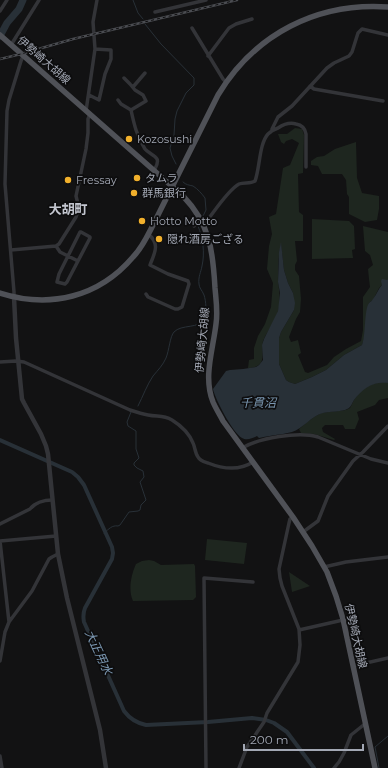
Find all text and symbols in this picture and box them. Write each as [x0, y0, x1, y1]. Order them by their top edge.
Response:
street label: 伊勢崎大胡線 [15, 33, 73, 87]
place label: Kozosushi [137, 132, 192, 146]
marker: Kozosushi [124, 134, 134, 144]
place label: タムラ [145, 171, 177, 185]
place label: Fressay [76, 173, 117, 187]
marker: タムラ [132, 173, 142, 183]
marker: Fressay [63, 175, 73, 185]
place label: 群馬銀行 [142, 186, 186, 200]
marker: 群馬銀行 [129, 188, 139, 198]
district label: 大胡町 [48, 201, 88, 217]
place label: Hotto Motto [150, 214, 217, 228]
marker: Hotto Motto [137, 216, 147, 226]
place label: 隠れ酒房ござる [167, 232, 244, 246]
marker: 隠れ酒房ござる [154, 234, 164, 244]
street label: 伊勢崎大胡線 [192, 307, 212, 373]
water label: 千貫沼 [240, 395, 278, 410]
street label: 伊勢崎大胡線 [342, 602, 370, 670]
water label: 大正用水 [82, 627, 117, 679]
scale bar [244, 726, 363, 752]
text: 200 m [250, 732, 289, 747]

